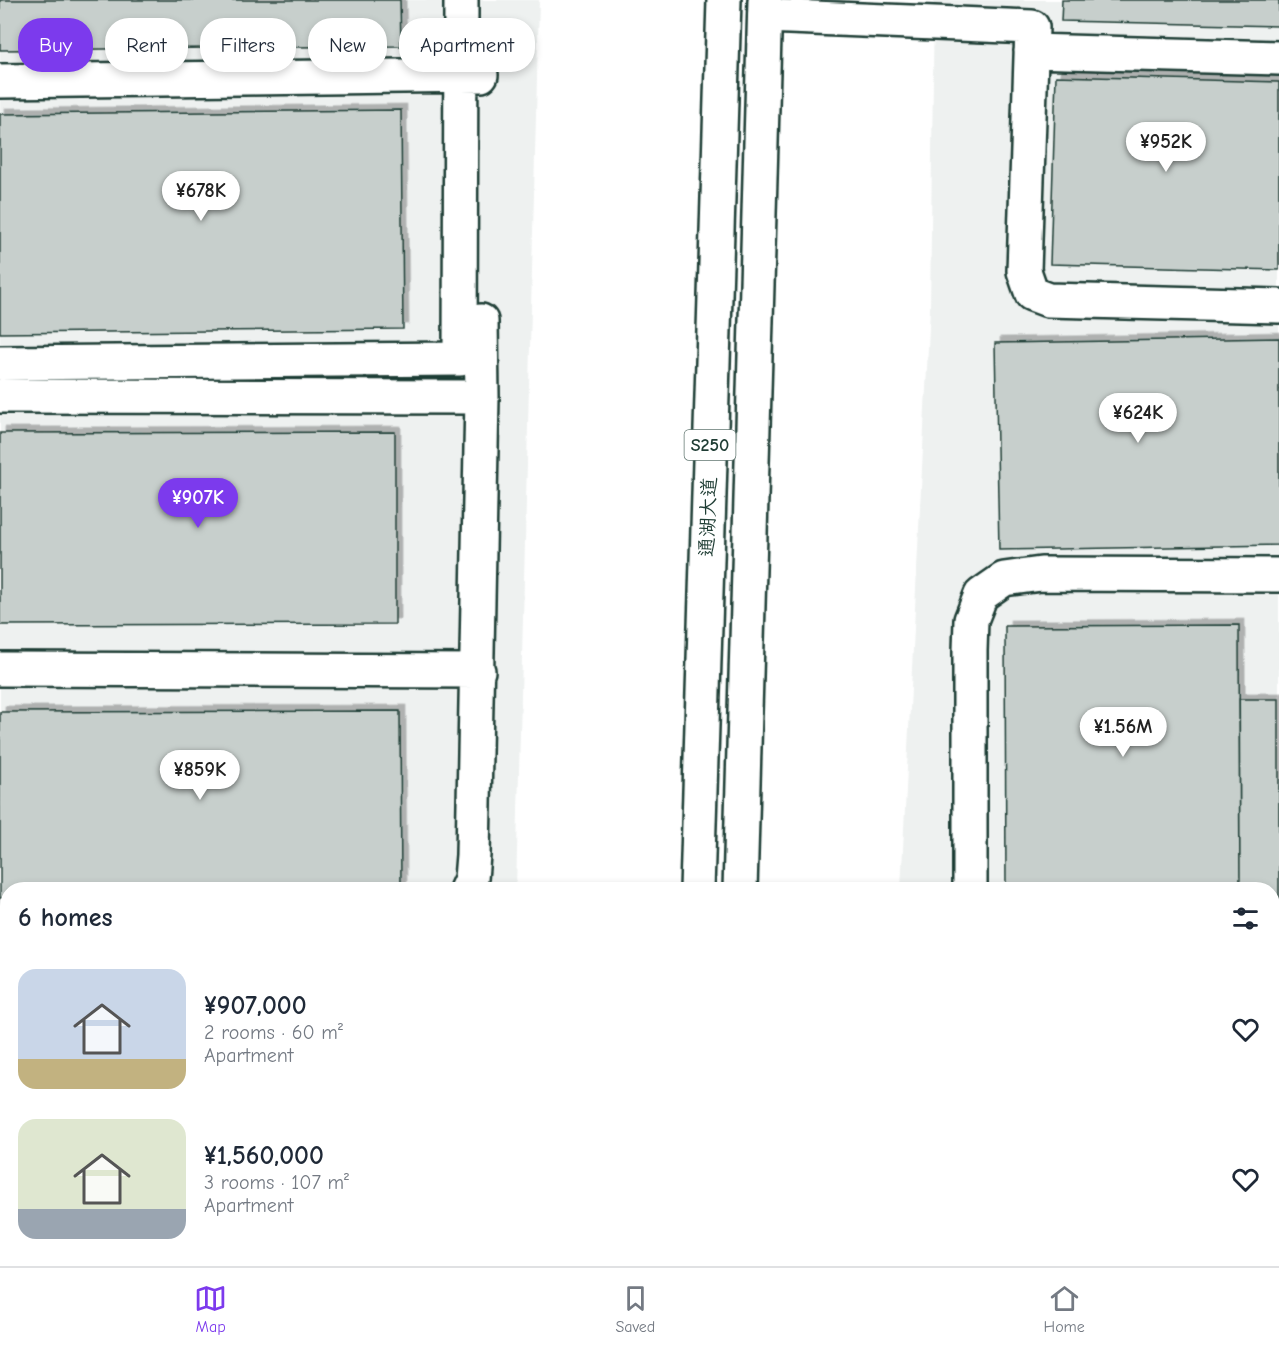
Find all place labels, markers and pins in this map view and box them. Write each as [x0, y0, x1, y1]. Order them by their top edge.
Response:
pin: ¥952K [1124, 122, 1208, 173]
pin: ¥678K [159, 171, 243, 222]
pin: ¥624K [1096, 393, 1180, 444]
pin: ¥907K [156, 478, 240, 529]
pin: ¥1.56M [1074, 707, 1172, 758]
pin: ¥859K [158, 750, 242, 801]

